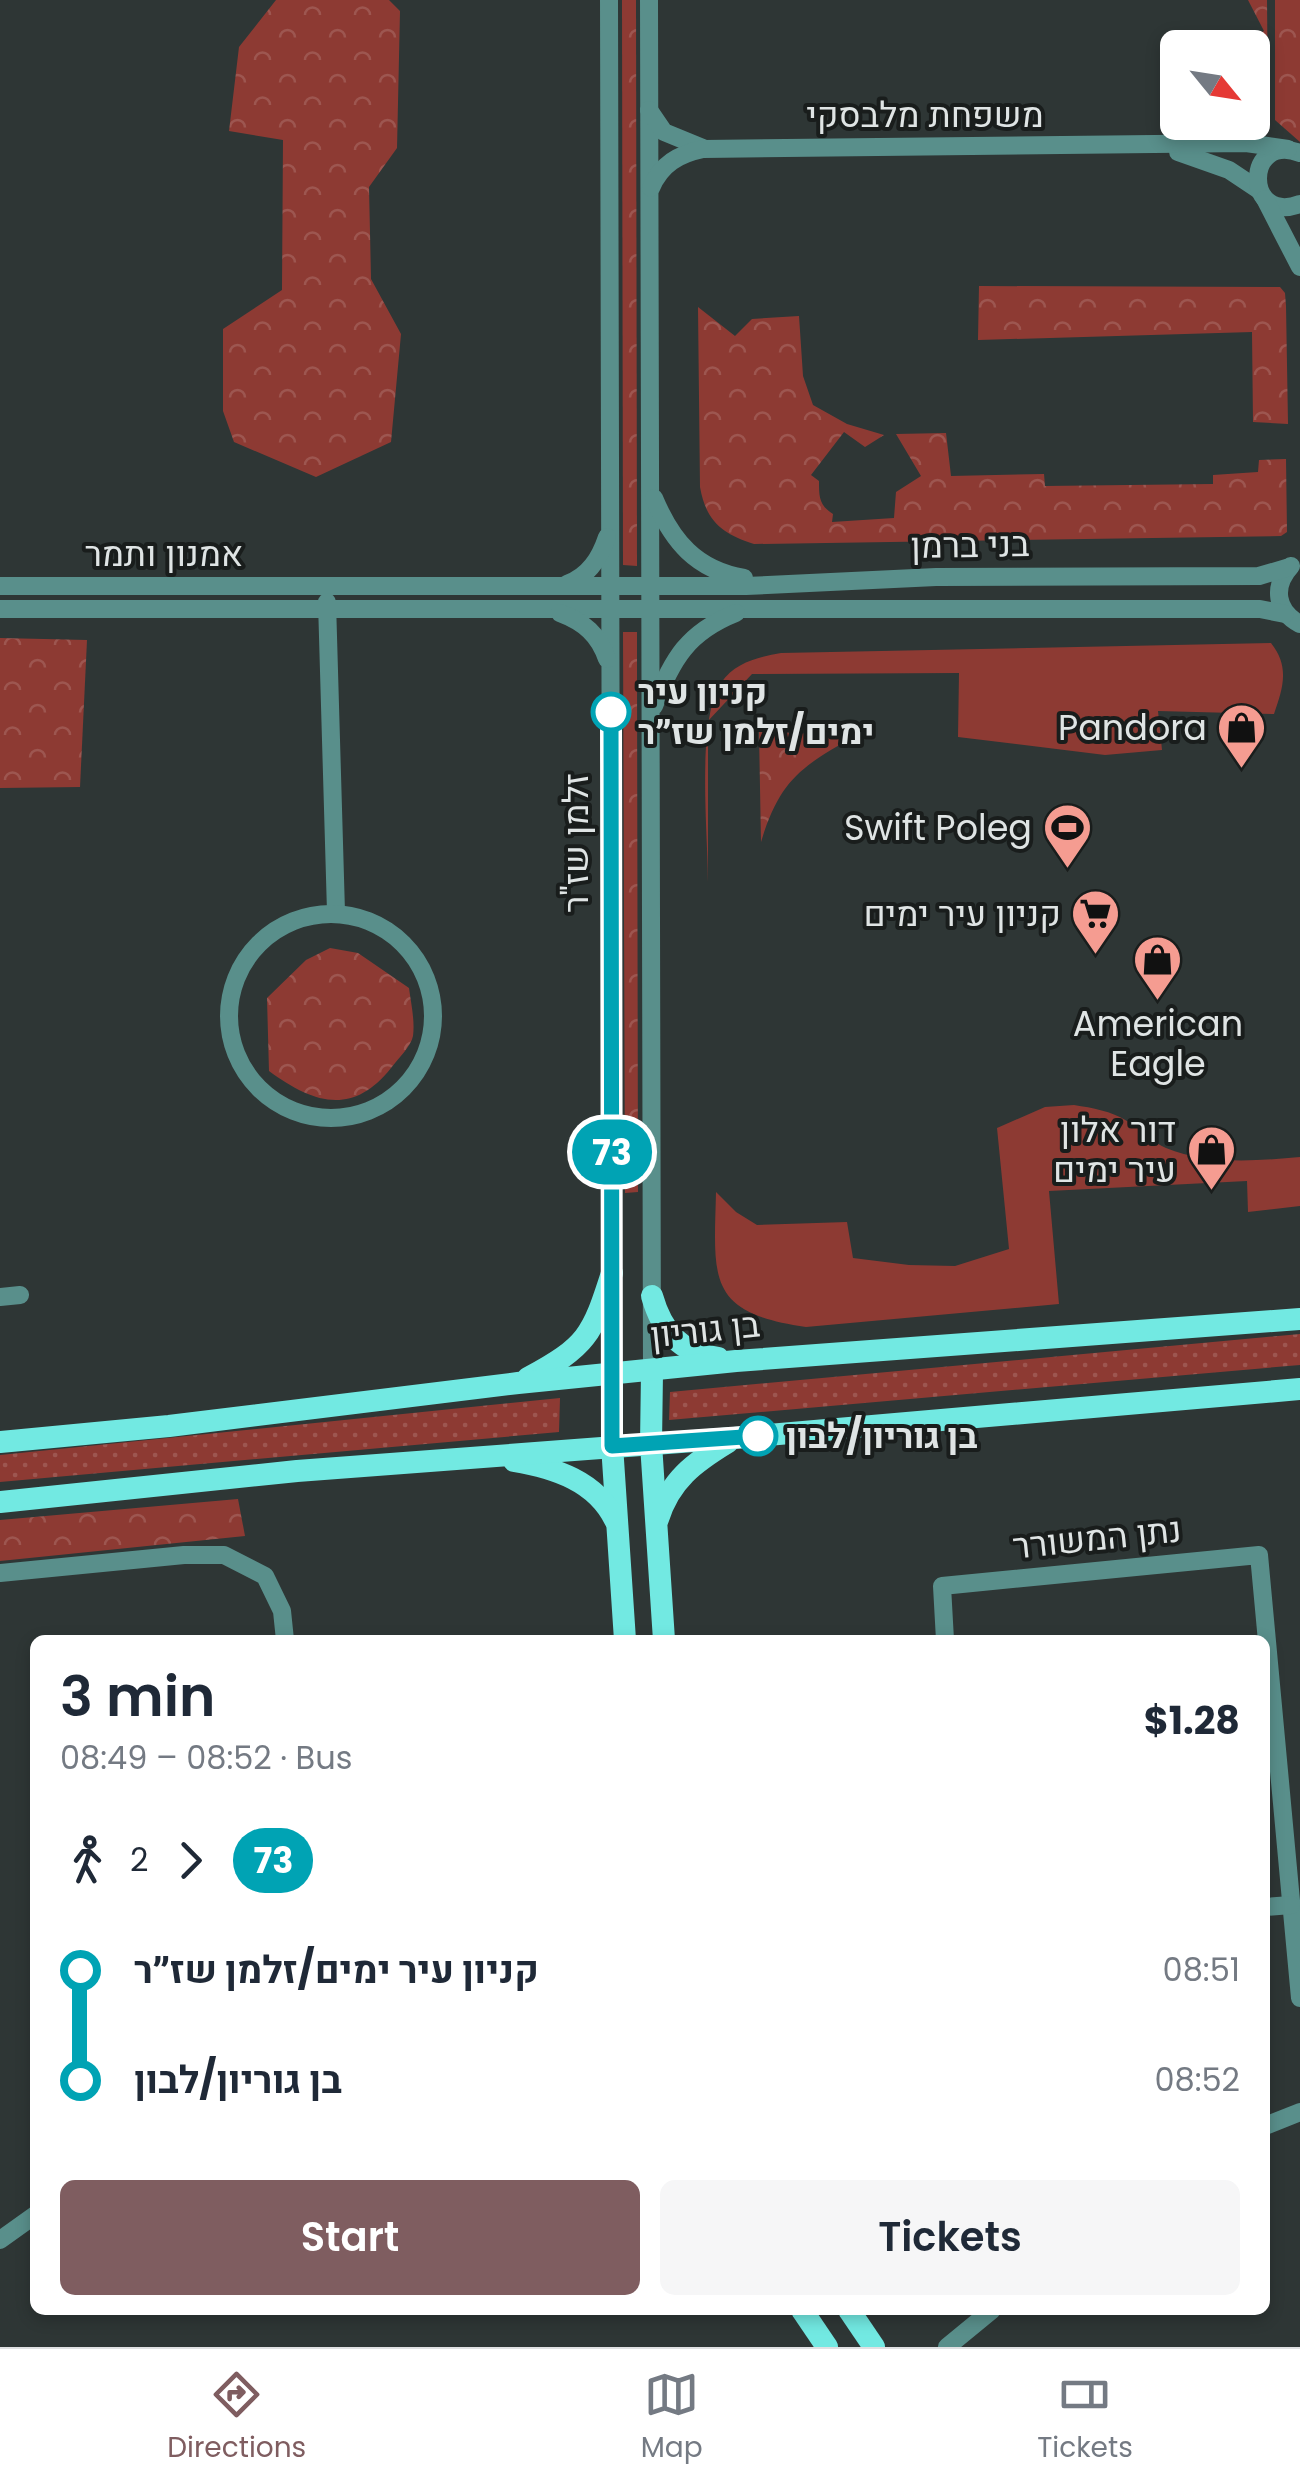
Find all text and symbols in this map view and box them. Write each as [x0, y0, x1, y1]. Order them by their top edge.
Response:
north arrow [1160, 30, 1270, 140]
map controls [1160, 30, 1270, 140]
street label: משפחת מלבסקי [806, 90, 1044, 139]
street label: בני ברמן [910, 519, 1030, 570]
street label: אמנון ותמר [85, 529, 243, 578]
place label: קניון עיר ימים/זלמן שז״ר [638, 667, 874, 756]
marker: קניון עיר ימים/זלמן שז״ר [592, 693, 630, 731]
shop icon: Pandora [1216, 702, 1268, 770]
place label: Pandora [1058, 703, 1207, 752]
street label: זלמן שז"ר [551, 773, 600, 913]
sports icon: Swift Poleg [1041, 802, 1093, 870]
place label: Swift Poleg [844, 803, 1032, 852]
supermarket icon: קניון עיר ימים [1070, 888, 1122, 956]
place label: קניון עיר ימים [863, 889, 1061, 938]
shop icon: American Eagle [1132, 934, 1184, 1002]
place label: American Eagle [1073, 999, 1243, 1088]
place label: דור אלון עיר ימים [1053, 1105, 1176, 1194]
line badge: 73 [567, 1120, 657, 1184]
shop icon: דור אלון עיר ימים [1185, 1124, 1237, 1192]
text: 73 [592, 1128, 632, 1177]
street label: בן גוריון [648, 1299, 762, 1360]
place label: בן גוריון/לבון [786, 1411, 977, 1460]
marker: בן גוריון/לבון [739, 1417, 777, 1455]
street label: נתן המשורר [1010, 1504, 1184, 1571]
text: 3 min [60, 1658, 215, 1735]
text: $1.28 [1144, 1694, 1240, 1747]
text: 08:49 – 08:52 · Bus [60, 1735, 352, 1780]
icon: walk [60, 1833, 115, 1888]
icon: forward [163, 1833, 218, 1888]
text: 73 [253, 1836, 293, 1885]
text: 2 [130, 1837, 148, 1882]
text: קניון עיר ימים/זלמן שז״ר [134, 1943, 539, 1996]
text: 08:51 [1163, 1947, 1240, 1992]
text: בן גוריון/לבון [134, 2053, 342, 2106]
text: 08:52 [1154, 2057, 1240, 2102]
button: Start [60, 2180, 640, 2295]
button: Tickets [660, 2180, 1240, 2295]
tab: Directions [167, 2367, 306, 2469]
tab: Map [641, 2367, 703, 2469]
tab: Tickets [1037, 2367, 1133, 2469]

